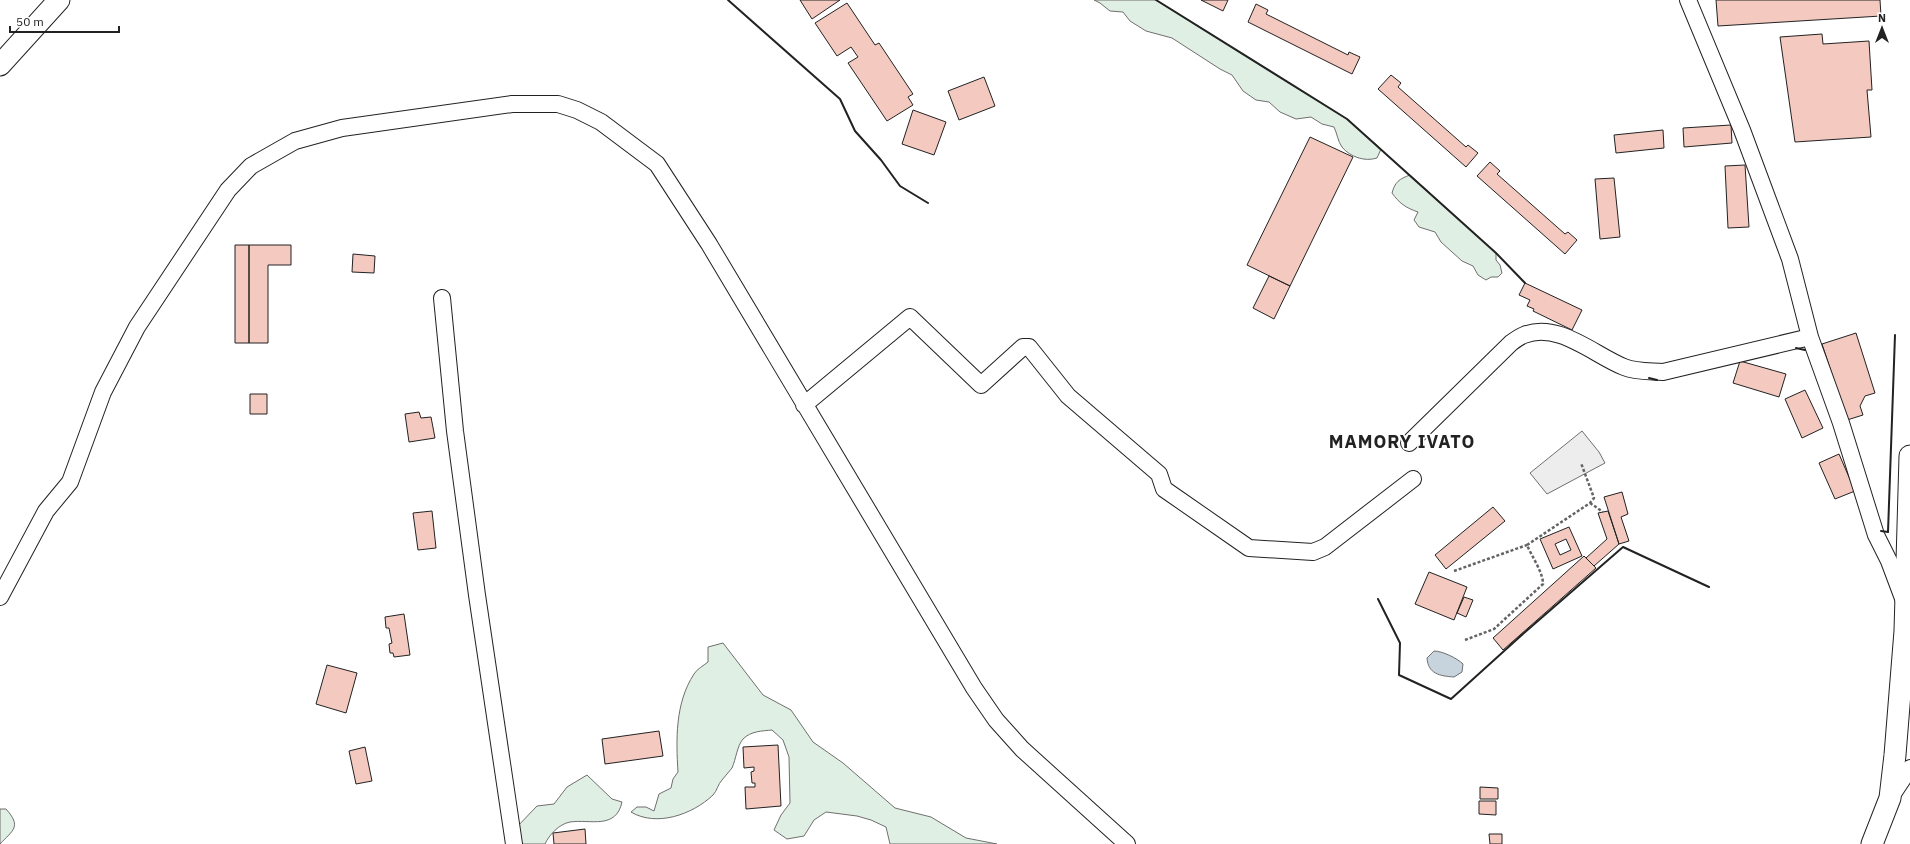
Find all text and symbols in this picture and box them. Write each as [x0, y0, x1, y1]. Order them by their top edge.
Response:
scale bar [10, 8, 119, 34]
north arrow [1862, 8, 1902, 48]
text: N [1878, 11, 1886, 25]
text: 50 m [16, 14, 44, 29]
district label: MAMORY IVATO [1329, 430, 1475, 453]

